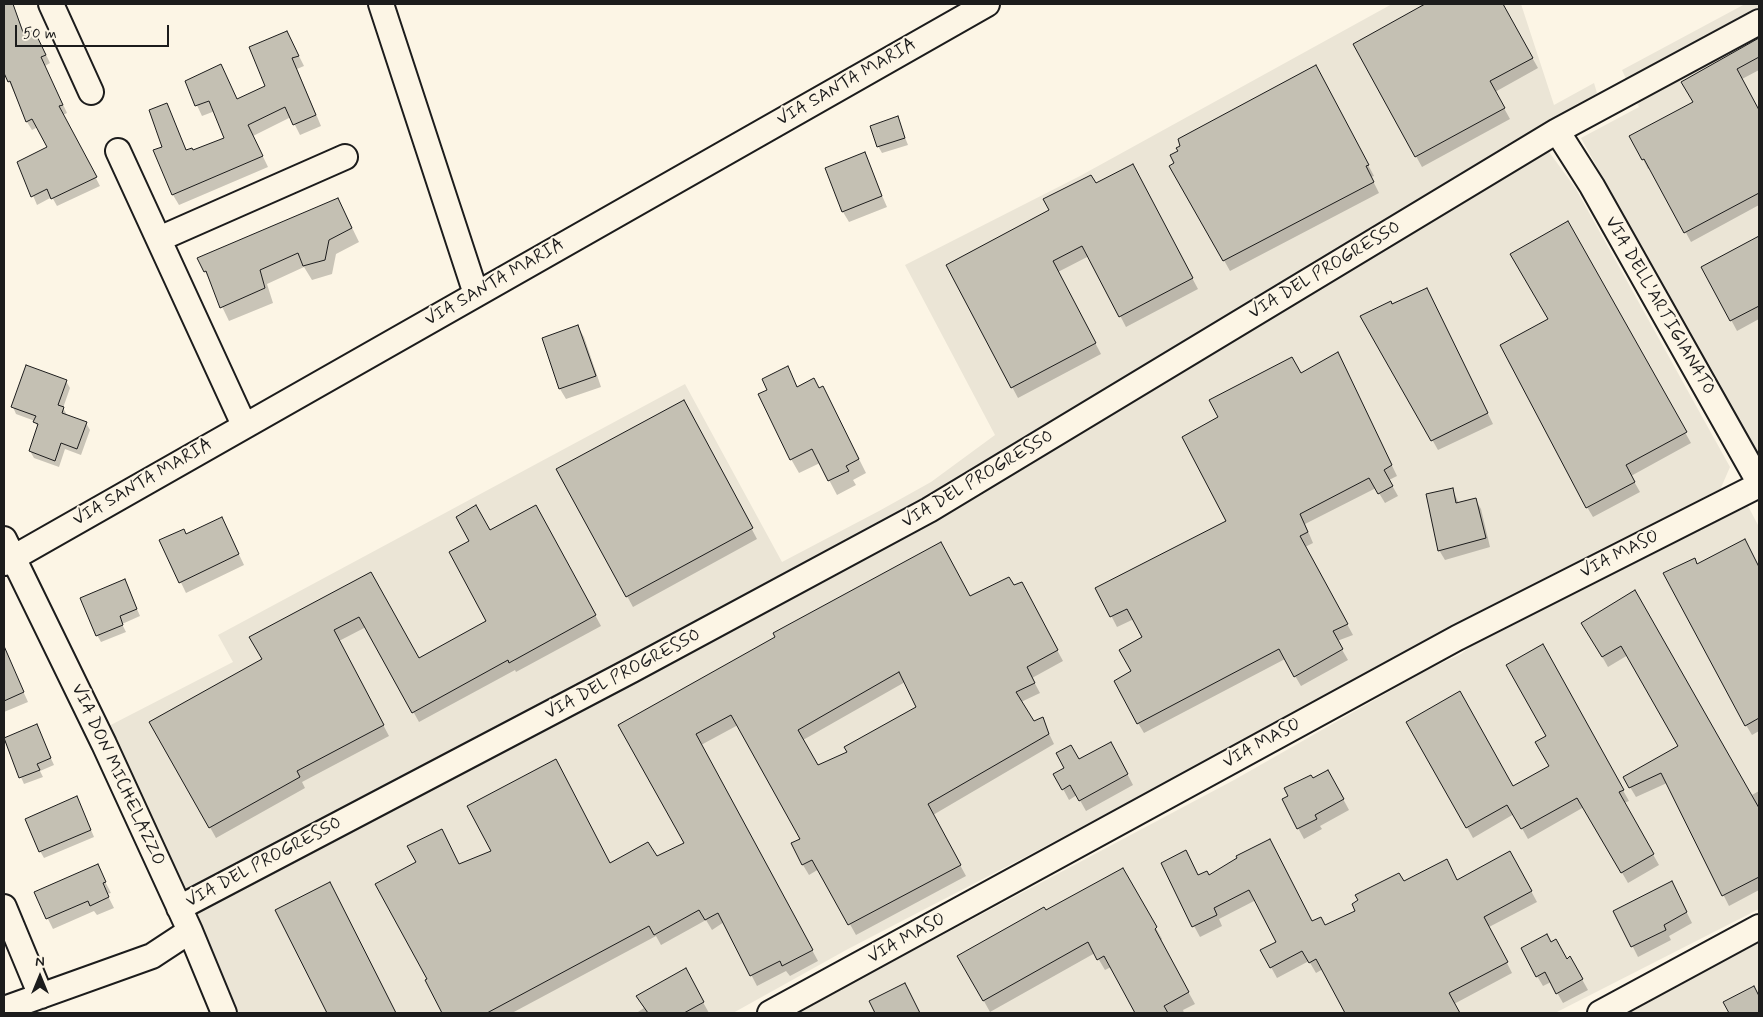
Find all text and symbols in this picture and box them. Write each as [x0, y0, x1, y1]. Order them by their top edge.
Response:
scale bar [18, 15, 171, 47]
text: 50 m [23, 24, 57, 44]
street label: VIA SANTA MARIA [773, 34, 921, 132]
street label: VIA DELL'ARTIGIANATO [1599, 213, 1719, 399]
street label: VIA DEL PROGRESSO [1245, 217, 1405, 325]
street label: VIA SANTA MARIA [421, 234, 569, 332]
street label: VIA DEL PROGRESSO [898, 426, 1058, 534]
street label: VIA SANTA MARIA [69, 434, 217, 532]
street label: VIA MASO [1577, 526, 1663, 584]
street label: VIA DEL PROGRESSO [541, 625, 705, 725]
street label: VIA DON MICHELAZZO [65, 681, 169, 869]
street label: VIA MASO [1219, 714, 1305, 774]
street label: VIA DEL PROGRESSO [182, 813, 346, 913]
street label: VIA MASO [864, 909, 950, 969]
north arrow [15, 952, 65, 1002]
text: N [35, 953, 45, 971]

